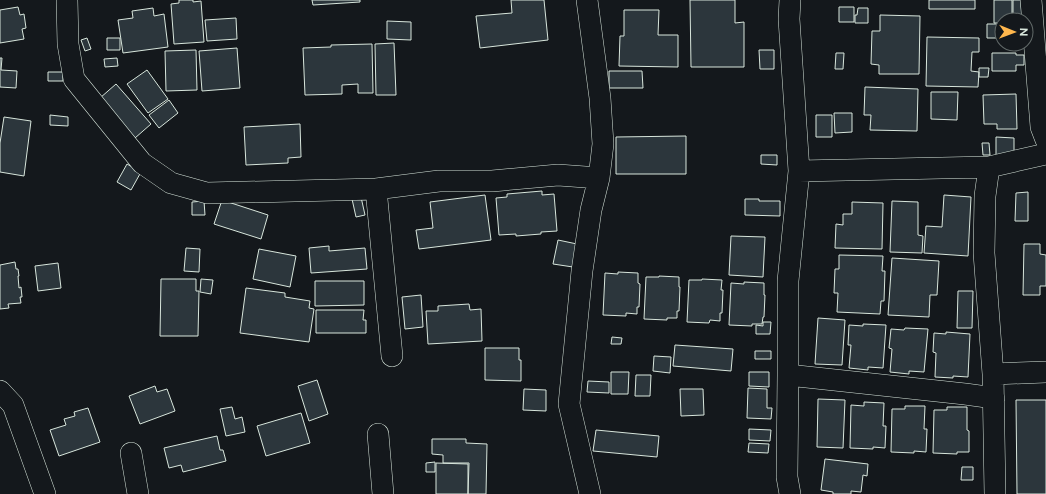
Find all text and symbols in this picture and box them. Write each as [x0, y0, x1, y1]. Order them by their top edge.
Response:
north arrow [994, 12, 1034, 52]
text: N [1017, 28, 1030, 37]

